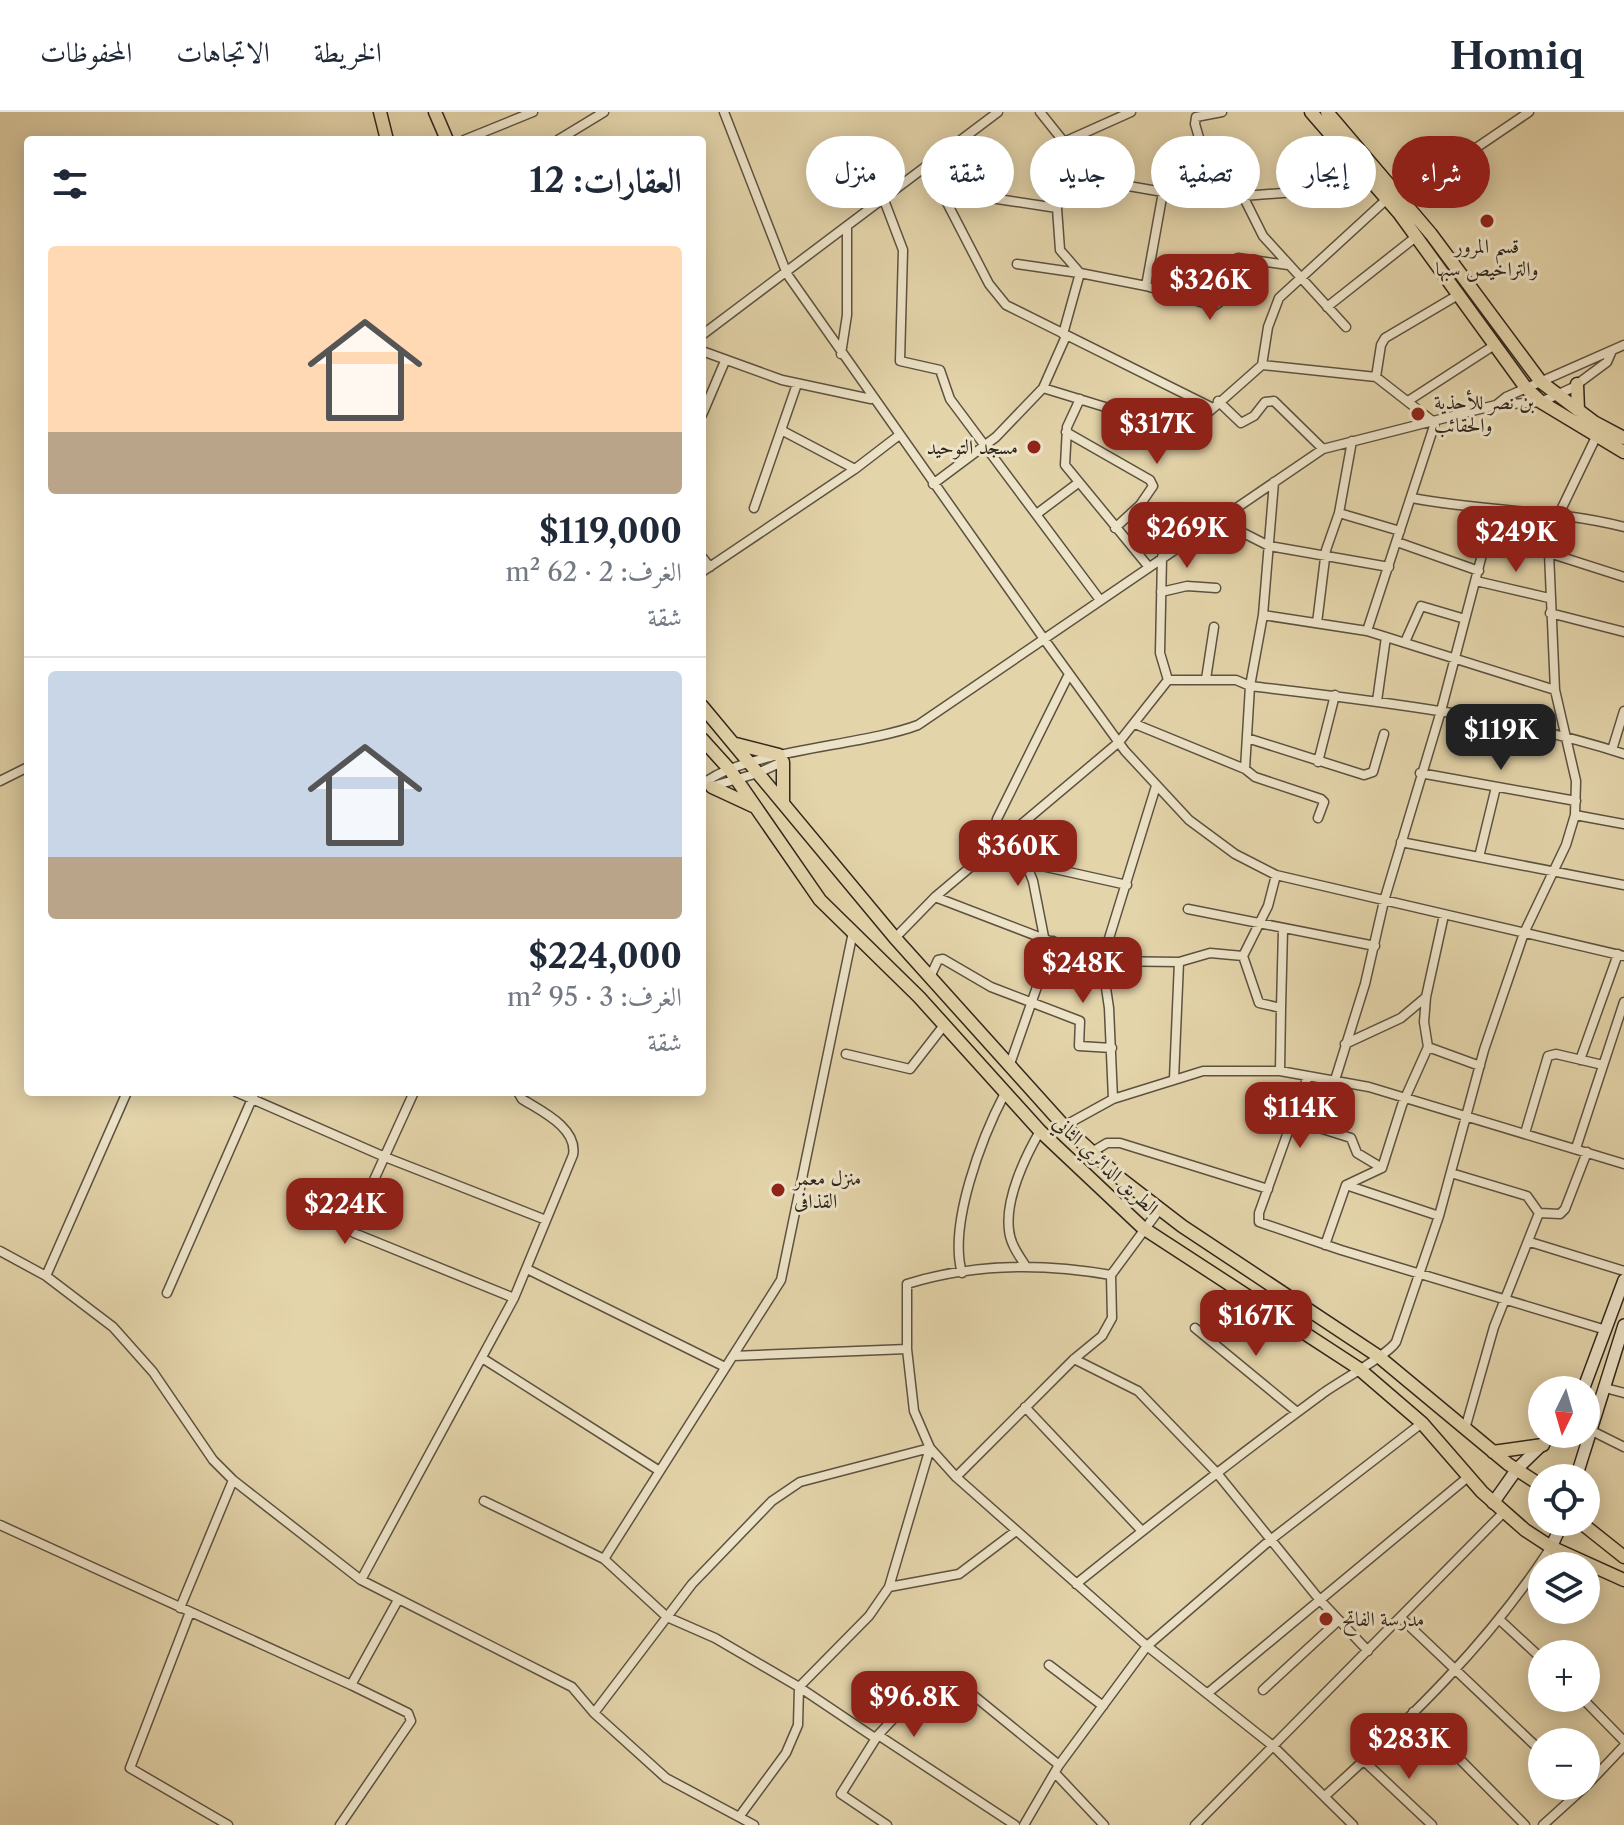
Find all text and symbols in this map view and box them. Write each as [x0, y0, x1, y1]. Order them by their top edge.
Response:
text: Homiq [1450, 32, 1584, 79]
text: المحفوظات [40, 35, 132, 69]
text: الاتجاهات [176, 35, 270, 69]
text: الخريطة [314, 35, 382, 69]
chip: منزل [806, 136, 905, 208]
chip: شقة [921, 136, 1014, 208]
chip: جديد [1030, 136, 1135, 208]
chip: تصفية [1151, 136, 1260, 208]
chip: إيجار [1276, 136, 1376, 208]
chip: شراء [1392, 136, 1490, 208]
text: العقارات: 12 [529, 159, 682, 201]
icon: filters [48, 162, 92, 206]
marker: قسم المرور والتراخيص سبها [1478, 212, 1496, 230]
place label: قسم المرور والتراخيص سبها [1435, 234, 1539, 283]
pin: $326K [1154, 254, 1266, 322]
text: $326K [1170, 264, 1250, 296]
icon: home [293, 298, 437, 442]
place label: بن نصر للأحذية والحقائب [1434, 389, 1534, 438]
pin: $317K [1101, 398, 1213, 466]
marker: بن نصر للأحذية والحقائب [1409, 405, 1427, 423]
text: $317K [1119, 408, 1195, 440]
place label: مسجد التوحيد [926, 435, 1018, 460]
marker: مسجد التوحيد [1025, 438, 1043, 456]
pin: $269K [1131, 502, 1243, 570]
pin: $249K [1460, 506, 1572, 574]
text: $119,000 [540, 510, 682, 552]
text: $269K [1146, 512, 1228, 544]
text: $249K [1475, 516, 1557, 548]
text: الغرف: 2 · 62 m² [506, 556, 682, 588]
text: شقة [648, 601, 682, 633]
pin: $119K [1445, 704, 1557, 772]
text: $119K [1464, 714, 1538, 746]
icon: home [293, 723, 437, 867]
pin: $360K [962, 820, 1074, 888]
text: $360K [977, 830, 1059, 862]
text: $224,000 [529, 935, 682, 977]
pin: $248K [1027, 937, 1139, 1005]
text: $248K [1042, 947, 1124, 979]
text: الغرف: 3 · 95 m² [507, 981, 682, 1013]
text: شقة [648, 1026, 682, 1058]
pin: $114K [1244, 1082, 1356, 1150]
text: $114K [1263, 1092, 1337, 1124]
street label: الطريق الدائري الثاني [1046, 1110, 1164, 1223]
place label: منزل معمر القذافى [792, 1166, 861, 1213]
pin: $224K [289, 1178, 401, 1246]
marker: منزل معمر القذافى [769, 1181, 787, 1199]
text: $224K [304, 1188, 386, 1220]
pin: $167K [1200, 1290, 1312, 1358]
text: $167K [1218, 1300, 1294, 1332]
north arrow [1528, 1376, 1600, 1448]
map controls [1528, 1376, 1600, 1800]
button: locate [1528, 1464, 1600, 1536]
button: layers [1528, 1552, 1600, 1624]
place label: مدرسة الفاتح [1342, 1607, 1424, 1636]
marker: مدرسة الفاتح [1317, 1610, 1335, 1628]
button: + [1528, 1640, 1600, 1712]
pin: $96.8K [849, 1671, 979, 1739]
text: $96.8K [869, 1681, 959, 1713]
pin: $283K [1353, 1713, 1465, 1781]
text: $283K [1368, 1723, 1450, 1755]
button: − [1528, 1728, 1600, 1800]

